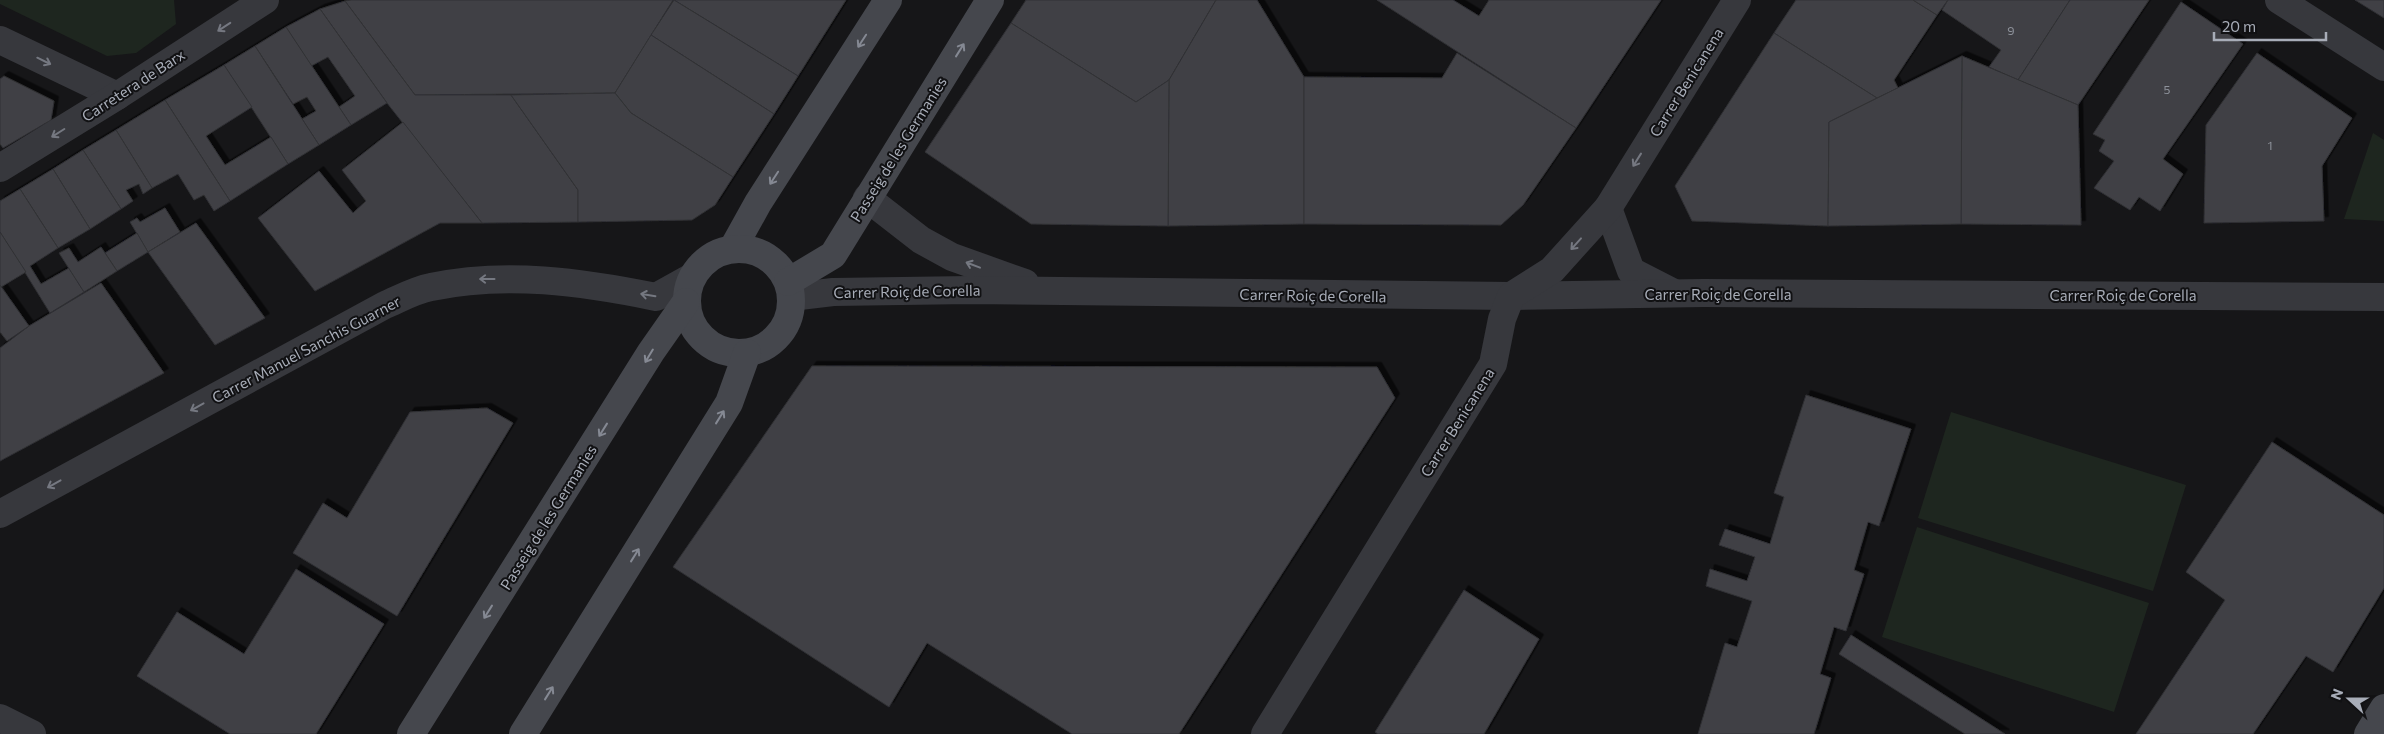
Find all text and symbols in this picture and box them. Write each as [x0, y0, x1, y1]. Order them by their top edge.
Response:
scale bar [2214, 10, 2326, 42]
text: 20 m [2222, 17, 2256, 35]
one-way arrow [218, 22, 232, 32]
house number: 9 [2007, 23, 2015, 37]
street label: Carrer Benicanena [1645, 24, 1727, 140]
one-way arrow [856, 34, 867, 48]
one-way arrow [955, 43, 965, 57]
street label: Carretera de Barx [78, 45, 188, 125]
one-way arrow [36, 57, 51, 66]
street label: Passeig de les Germanies [846, 73, 950, 225]
house number: 5 [2164, 82, 2171, 96]
one-way arrow [51, 128, 65, 138]
house number: 1 [2267, 138, 2273, 152]
one-way arrow [1632, 153, 1642, 167]
one-way arrow [769, 171, 779, 185]
one-way arrow [1570, 237, 1581, 250]
one-way arrow [966, 260, 981, 269]
one-way arrow [479, 274, 496, 284]
street label: Carrer Roiç de Corella [833, 281, 981, 301]
street label: Carrer Roiç de Corella [1239, 285, 1387, 305]
street label: Carrer Roiç de Corella [1644, 285, 1792, 303]
street label: Carrer Roiç de Corella [2049, 286, 2197, 304]
one-way arrow [641, 289, 657, 299]
street label: Carrer Manuel Sanchis Guarner [209, 292, 403, 406]
one-way arrow [643, 349, 653, 363]
street label: Carrer Benicanena [1416, 364, 1498, 480]
one-way arrow [190, 403, 205, 412]
one-way arrow [716, 410, 726, 424]
one-way arrow [598, 423, 608, 437]
street label: Passeig de les Germanies [496, 441, 600, 593]
one-way arrow [47, 480, 62, 490]
one-way arrow [630, 548, 640, 562]
one-way arrow [483, 605, 493, 619]
north arrow [2324, 674, 2374, 724]
one-way arrow [544, 686, 554, 700]
text: N [2327, 686, 2346, 702]

